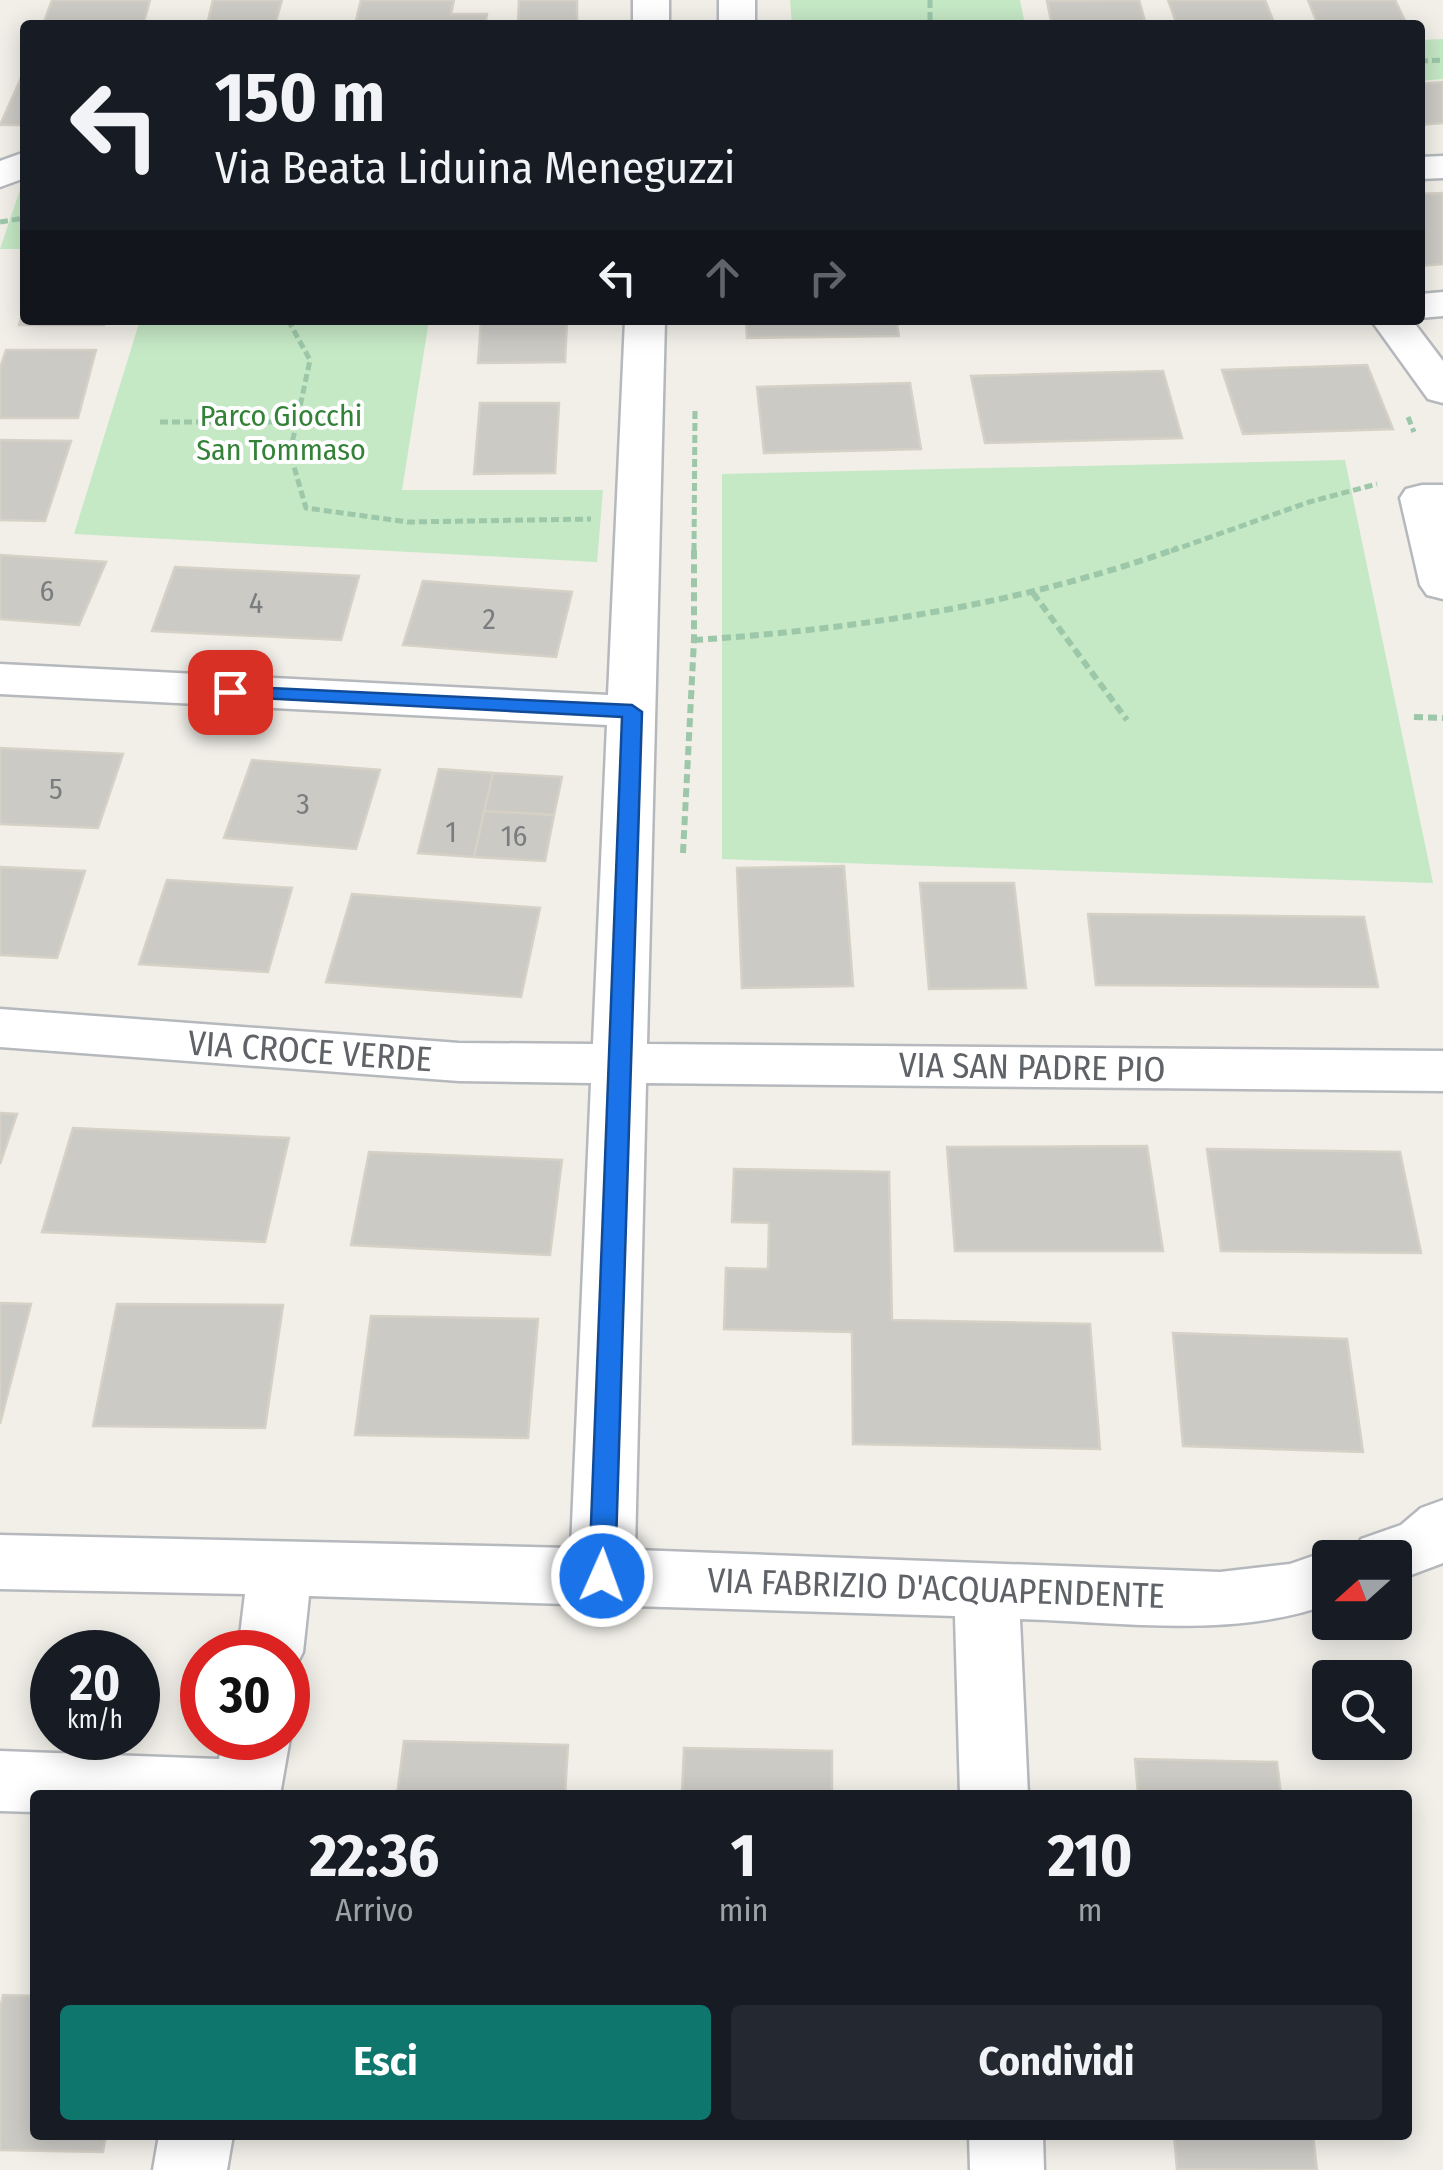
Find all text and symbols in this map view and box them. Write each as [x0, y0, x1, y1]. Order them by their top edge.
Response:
text: 150 m [215, 56, 385, 140]
icon: left [50, 60, 180, 190]
text: Via Beata Liduina Meneguzzi [215, 141, 735, 195]
icon: left [590, 250, 645, 305]
icon: ahead [695, 250, 750, 305]
icon: right [800, 250, 855, 305]
park label: Parco Giocchi San Tommaso [196, 398, 366, 468]
house number: 6 [40, 573, 54, 609]
house number: 4 [249, 585, 263, 621]
house number: 2 [482, 601, 496, 637]
pin [188, 650, 273, 735]
icon: arrive [203, 665, 258, 720]
house number: 5 [49, 771, 63, 807]
house number: 3 [296, 786, 310, 822]
house number: 1 [445, 814, 457, 850]
house number: 16 [501, 818, 527, 854]
street label: VIA CROCE VERDE [187, 1022, 433, 1080]
street label: VIA SAN PADRE PIO [898, 1044, 1166, 1090]
position arrow [550, 1524, 654, 1628]
north arrow [1312, 1540, 1412, 1640]
map controls [1312, 1540, 1412, 1760]
street label: VIA FABRIZIO D'ACQUAPENDENTE [707, 1559, 1165, 1617]
speed limit sign: 30 [180, 1630, 310, 1760]
text: 20 [70, 1653, 120, 1713]
button: search [1312, 1660, 1412, 1760]
text: km/h [67, 1705, 123, 1735]
text: 22:36 [309, 1820, 439, 1892]
text: 1 [731, 1820, 756, 1892]
text: 210 [1048, 1820, 1133, 1892]
text: Arrivo [335, 1891, 413, 1929]
text: min [719, 1891, 768, 1929]
text: m [1078, 1891, 1102, 1929]
button: Esci [60, 2005, 711, 2120]
button: Condividi [731, 2005, 1382, 2120]

